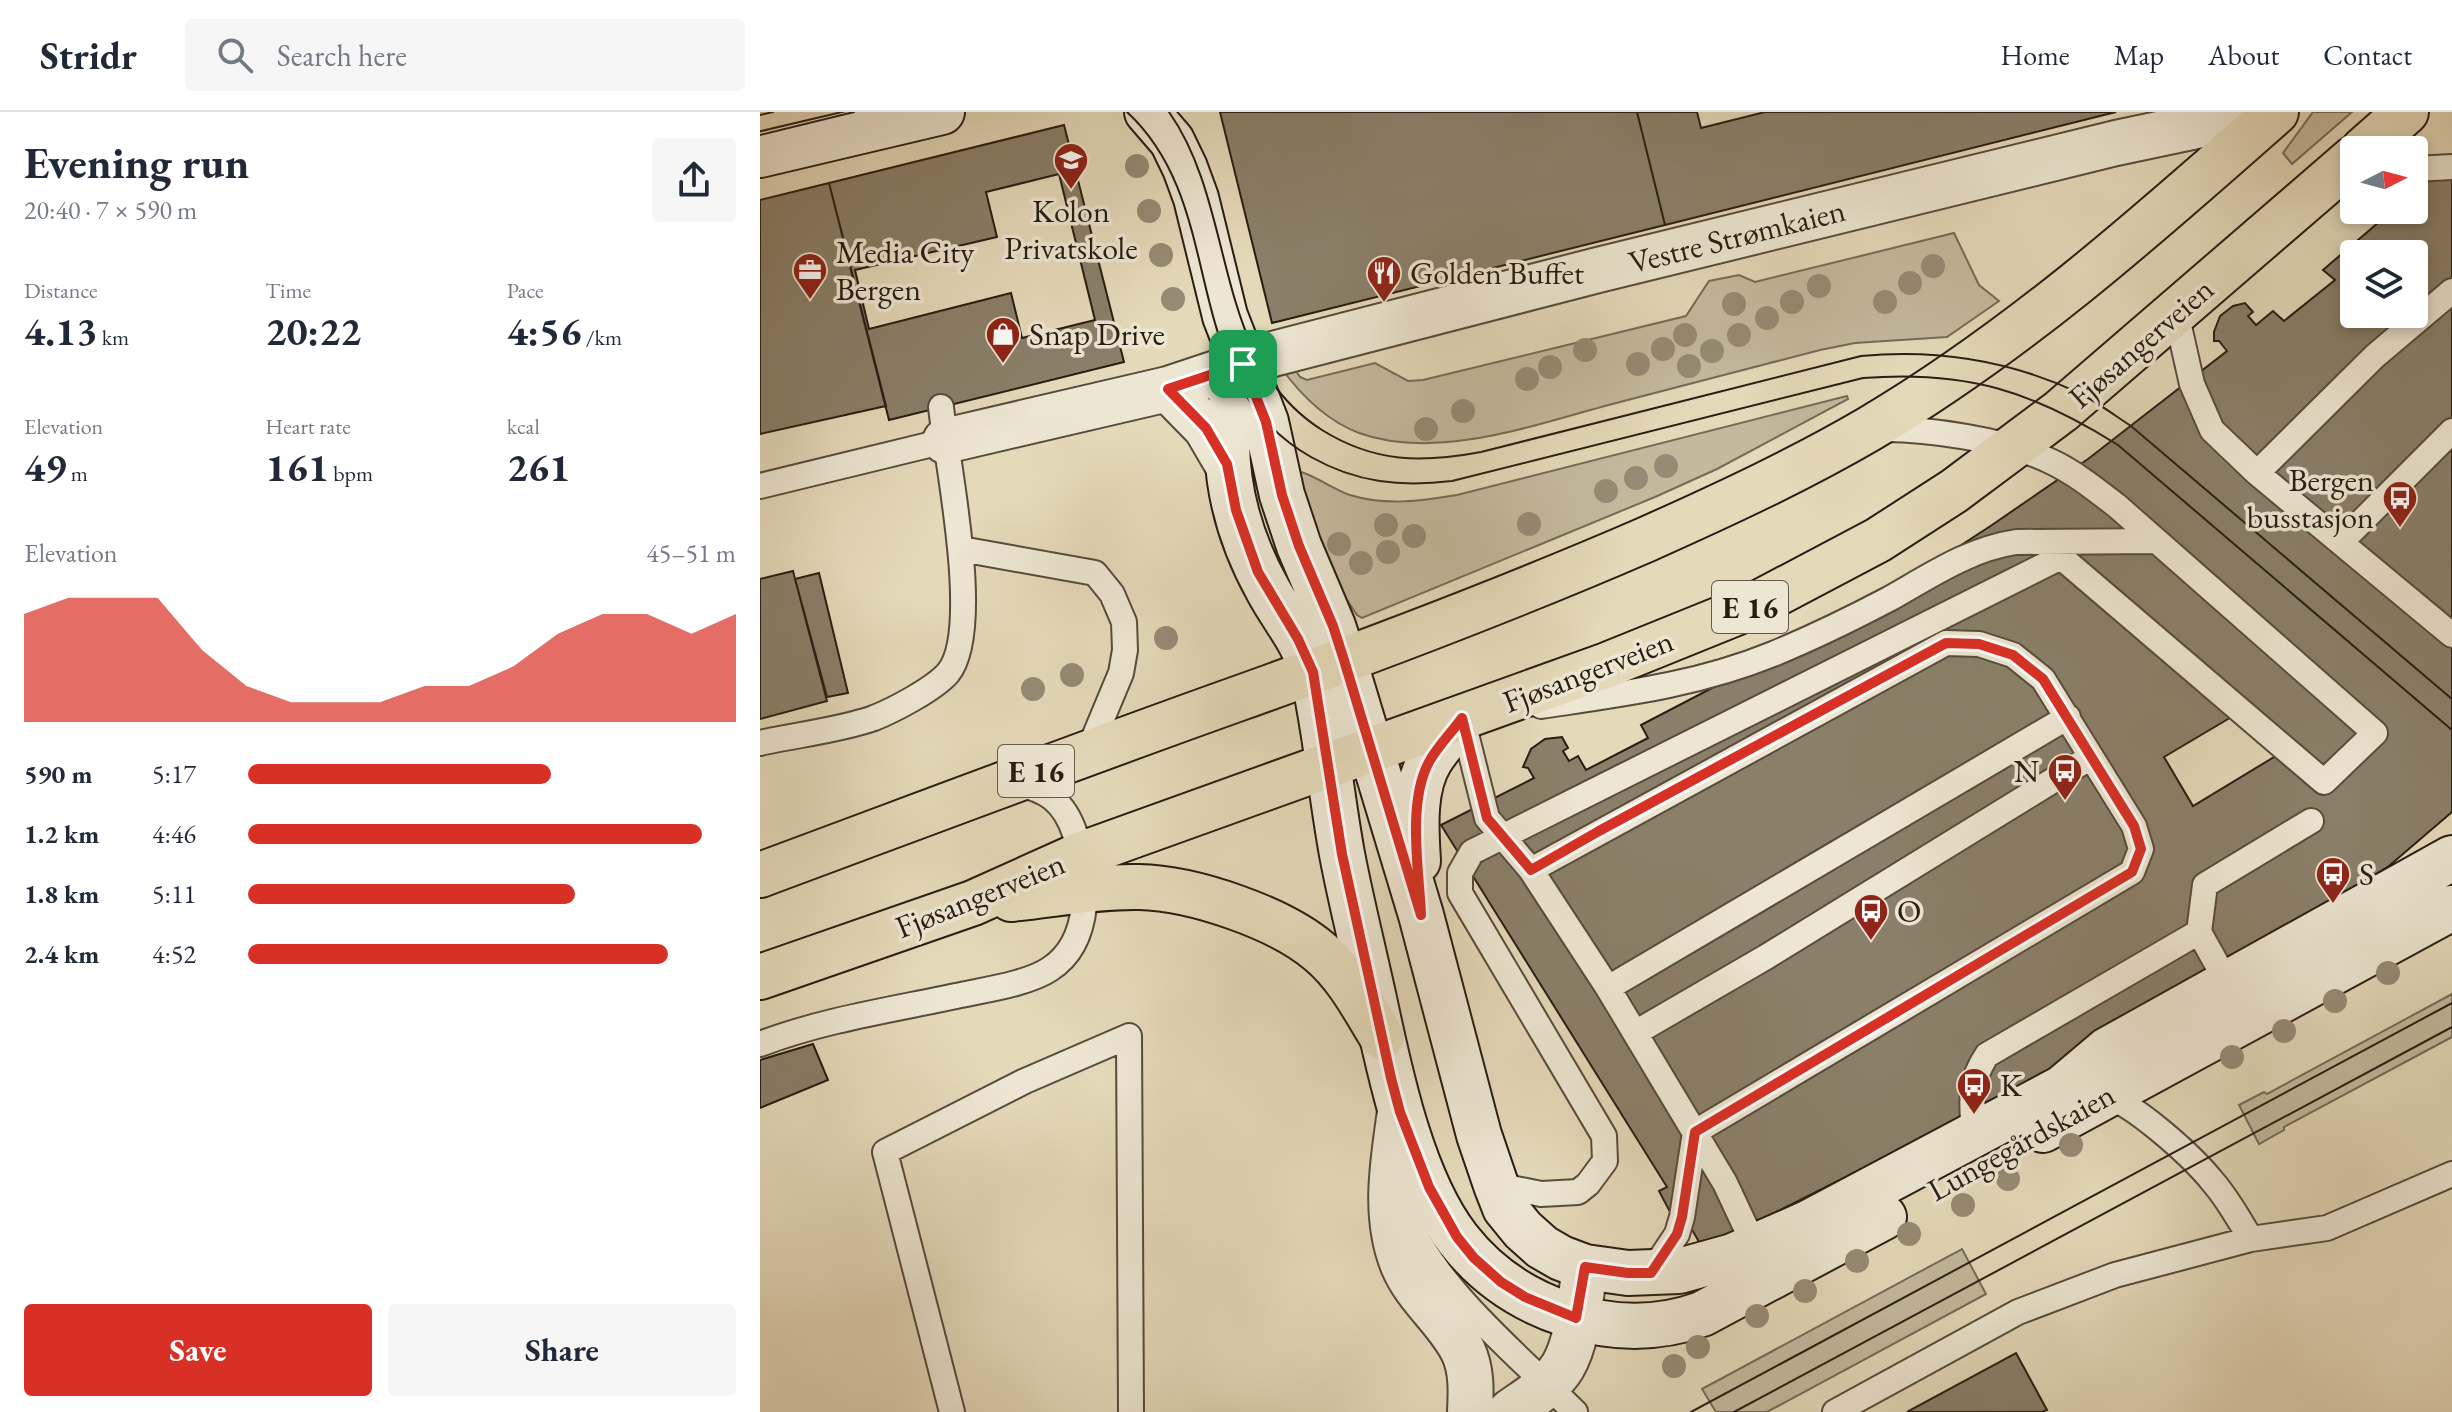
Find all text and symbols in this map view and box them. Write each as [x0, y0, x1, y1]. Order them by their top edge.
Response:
search box [185, 19, 745, 91]
text: Stridr [40, 31, 137, 80]
icon: search [213, 33, 257, 77]
text: Search here [277, 36, 407, 75]
text: Home [2000, 37, 2070, 73]
text: Map [2114, 37, 2164, 73]
text: About [2208, 37, 2279, 73]
text: Contact [2323, 37, 2412, 73]
text: Evening run [24, 134, 249, 191]
north arrow [2340, 136, 2428, 224]
map controls [2340, 136, 2428, 328]
button: share [652, 138, 736, 222]
school or university icon: Kolon Privatskole [1052, 141, 1090, 191]
street label: Vestre Strømkaien [1624, 189, 1850, 283]
place label: Kolon Privatskole [1004, 190, 1138, 269]
text: 20:40 · 7 × 590 m [24, 193, 197, 227]
place label: Media City Bergen [836, 231, 975, 310]
button: layers [2340, 240, 2428, 328]
office icon: Media City Bergen [791, 251, 829, 301]
place label: Golden Buffet [1410, 252, 1584, 294]
restaurant icon: Golden Buffet [1365, 254, 1403, 304]
street label: Fjøsangerveien [2060, 268, 2222, 418]
text: Distance [24, 276, 97, 305]
text: Time [265, 276, 311, 305]
text: Pace [507, 276, 544, 305]
text: 4.13 [24, 305, 97, 357]
text: 20:22 [265, 305, 361, 357]
text: 4:56 [507, 305, 581, 357]
place label: Snap Drive [1029, 313, 1165, 355]
shop icon: Snap Drive [984, 315, 1022, 365]
text: km [97, 323, 129, 352]
text: /km [581, 323, 622, 352]
pin [1209, 330, 1277, 398]
icon: arrive [1221, 342, 1265, 386]
text: Elevation [24, 412, 103, 441]
text: Heart rate [265, 412, 351, 441]
text: kcal [507, 412, 540, 441]
text: 49 [24, 441, 66, 493]
text: 161 [265, 441, 329, 493]
text: 261 [507, 441, 570, 493]
text: m [66, 459, 88, 488]
text: bpm [329, 459, 373, 488]
place label: Bergen busstasjon [2247, 459, 2374, 538]
bus stop icon: Bergen busstasjon [2381, 479, 2419, 529]
text: Elevation [24, 536, 118, 570]
text: 45–51 m [646, 536, 736, 570]
road number: E 16 [1712, 581, 1788, 633]
street label: Fjøsangerveien [1497, 619, 1679, 723]
road number: E 16 [998, 745, 1074, 797]
place label: N [2014, 750, 2040, 792]
bus stop icon: N [2046, 752, 2084, 802]
text: 590 m [24, 757, 92, 791]
text: 5:17 [152, 757, 196, 791]
text: 1.2 km [24, 817, 99, 851]
text: 4:46 [152, 817, 196, 851]
street label: Fjøsangerveien [889, 842, 1071, 948]
place label: S [2359, 853, 2374, 895]
bus stop icon: S [2314, 855, 2352, 905]
text: 1.8 km [24, 877, 99, 911]
text: 5:11 [152, 877, 196, 911]
place label: O [1897, 890, 1921, 932]
bus stop icon: O [1852, 892, 1890, 942]
text: 2.4 km [24, 937, 99, 971]
text: 4:52 [152, 937, 196, 971]
place label: K [2000, 1064, 2023, 1106]
bus stop icon: K [1955, 1066, 1993, 1116]
street label: Lungegårdskaien [1920, 1073, 2122, 1211]
button: Save [24, 1304, 372, 1396]
button: Share [388, 1304, 736, 1396]

